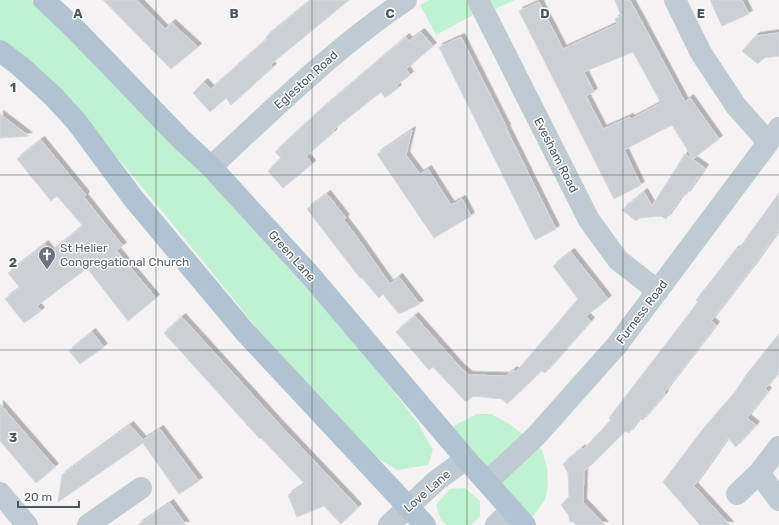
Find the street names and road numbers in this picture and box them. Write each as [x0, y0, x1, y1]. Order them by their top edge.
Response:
street label: Egleston Road [271, 48, 341, 112]
street label: Evesham Road [531, 115, 581, 195]
street label: Green Lane [266, 228, 319, 285]
street label: Furness Road [613, 277, 671, 347]
street label: Love Lane [401, 467, 453, 515]

